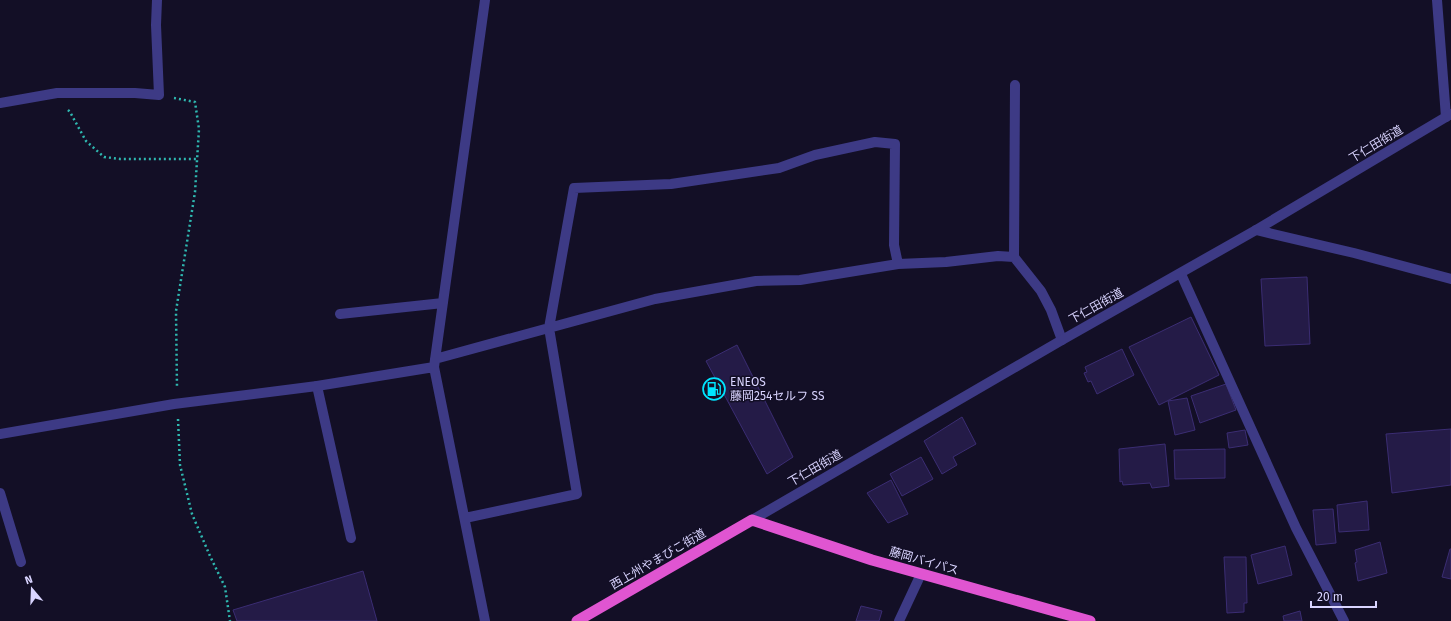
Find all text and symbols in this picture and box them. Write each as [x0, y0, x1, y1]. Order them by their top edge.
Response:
street label: 下仁田街道 [1347, 123, 1405, 165]
street label: 下仁田街道 [1066, 285, 1126, 327]
place label: ENEOS 藤岡254セルフ SS [730, 375, 825, 403]
fuel station icon: ENEOS 藤岡254セルフ SS [701, 376, 727, 402]
street label: 下仁田街道 [786, 447, 844, 489]
street label: 西上州やまびこ街道 [608, 526, 708, 592]
street label: 藤岡バイパス [888, 544, 960, 578]
north arrow [12, 569, 52, 609]
text: N [23, 573, 34, 587]
scale bar [1311, 583, 1376, 609]
text: 20 m [1317, 590, 1343, 604]

